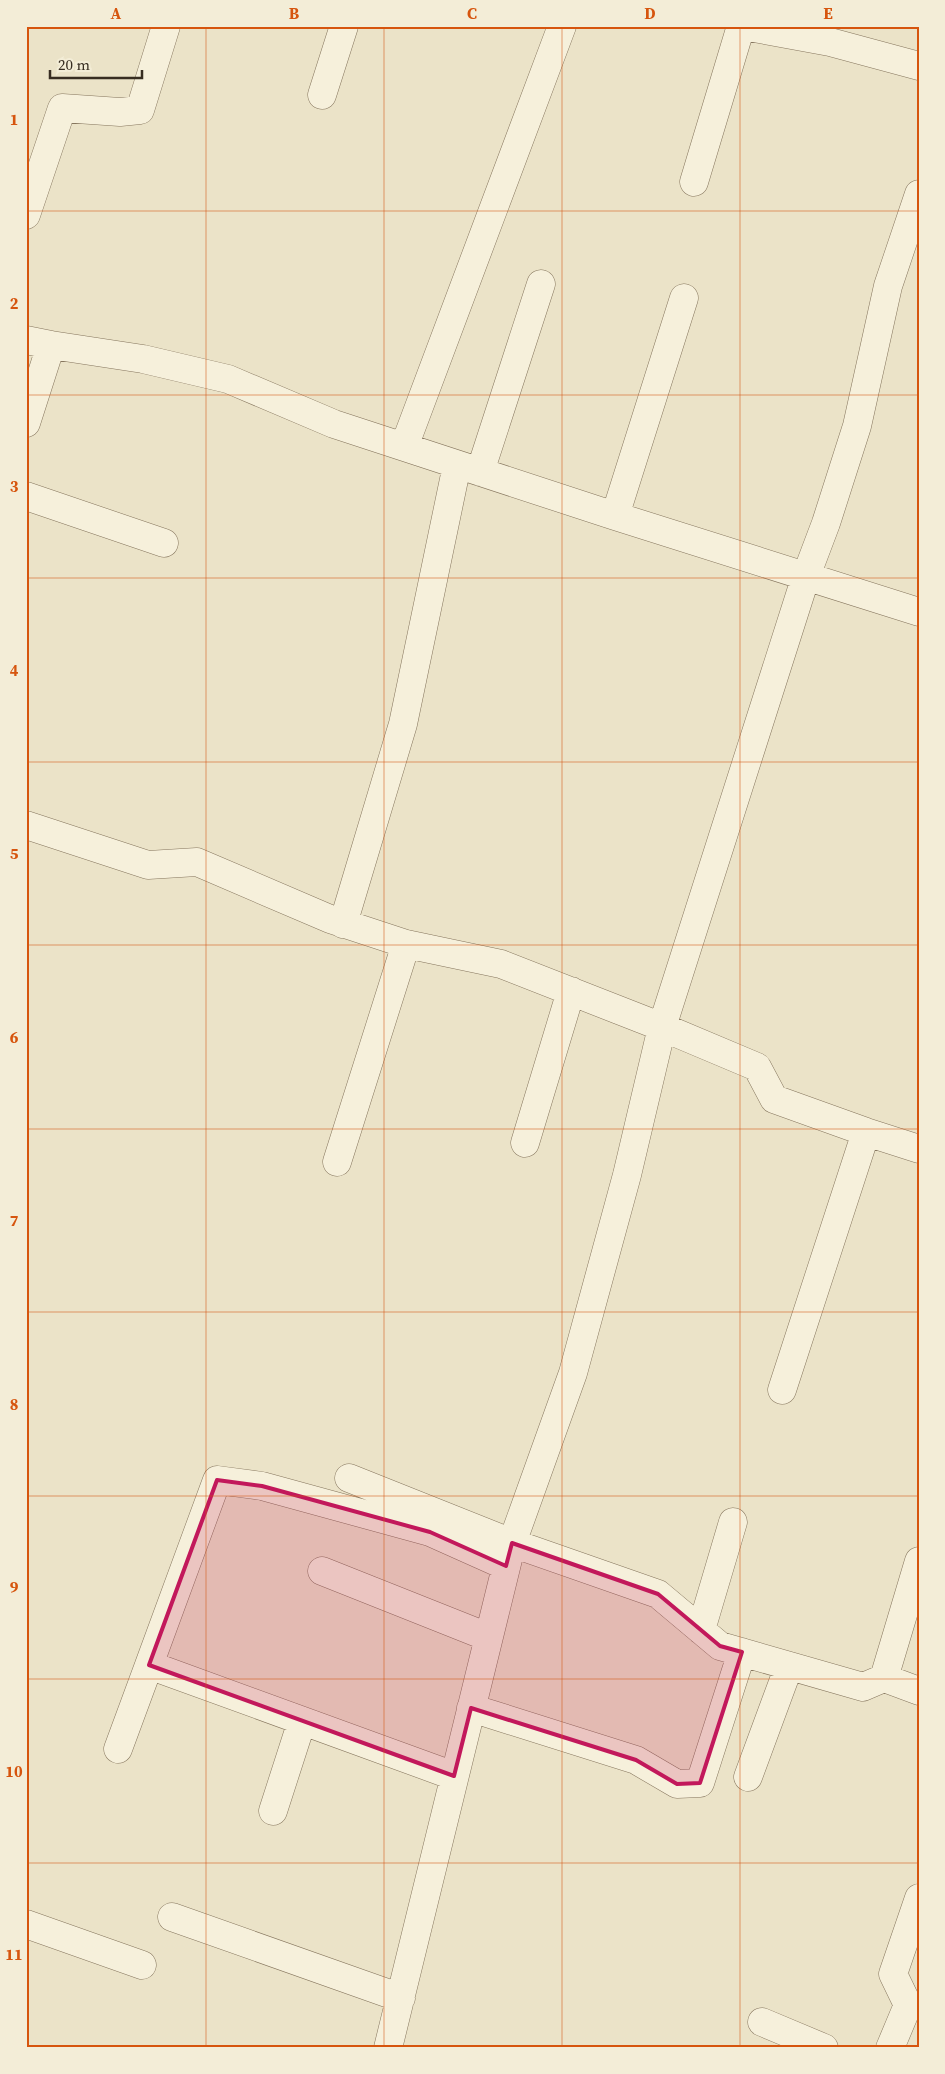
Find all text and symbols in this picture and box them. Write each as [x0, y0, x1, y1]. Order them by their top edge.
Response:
text: A [111, 2, 122, 24]
text: B [289, 2, 300, 24]
text: C [467, 2, 477, 24]
text: D [644, 2, 656, 24]
text: E [823, 2, 833, 24]
scale bar [50, 48, 142, 80]
text: 20 m [58, 54, 90, 75]
text: 1 [10, 108, 18, 130]
text: 2 [10, 292, 19, 314]
text: 3 [10, 475, 19, 497]
text: 4 [10, 659, 19, 681]
text: 5 [10, 842, 19, 864]
text: 6 [10, 1026, 19, 1048]
text: 7 [10, 1209, 19, 1231]
text: 8 [10, 1393, 18, 1415]
text: 9 [10, 1576, 19, 1598]
text: 10 [5, 1760, 23, 1782]
text: 11 [5, 1943, 23, 1965]

